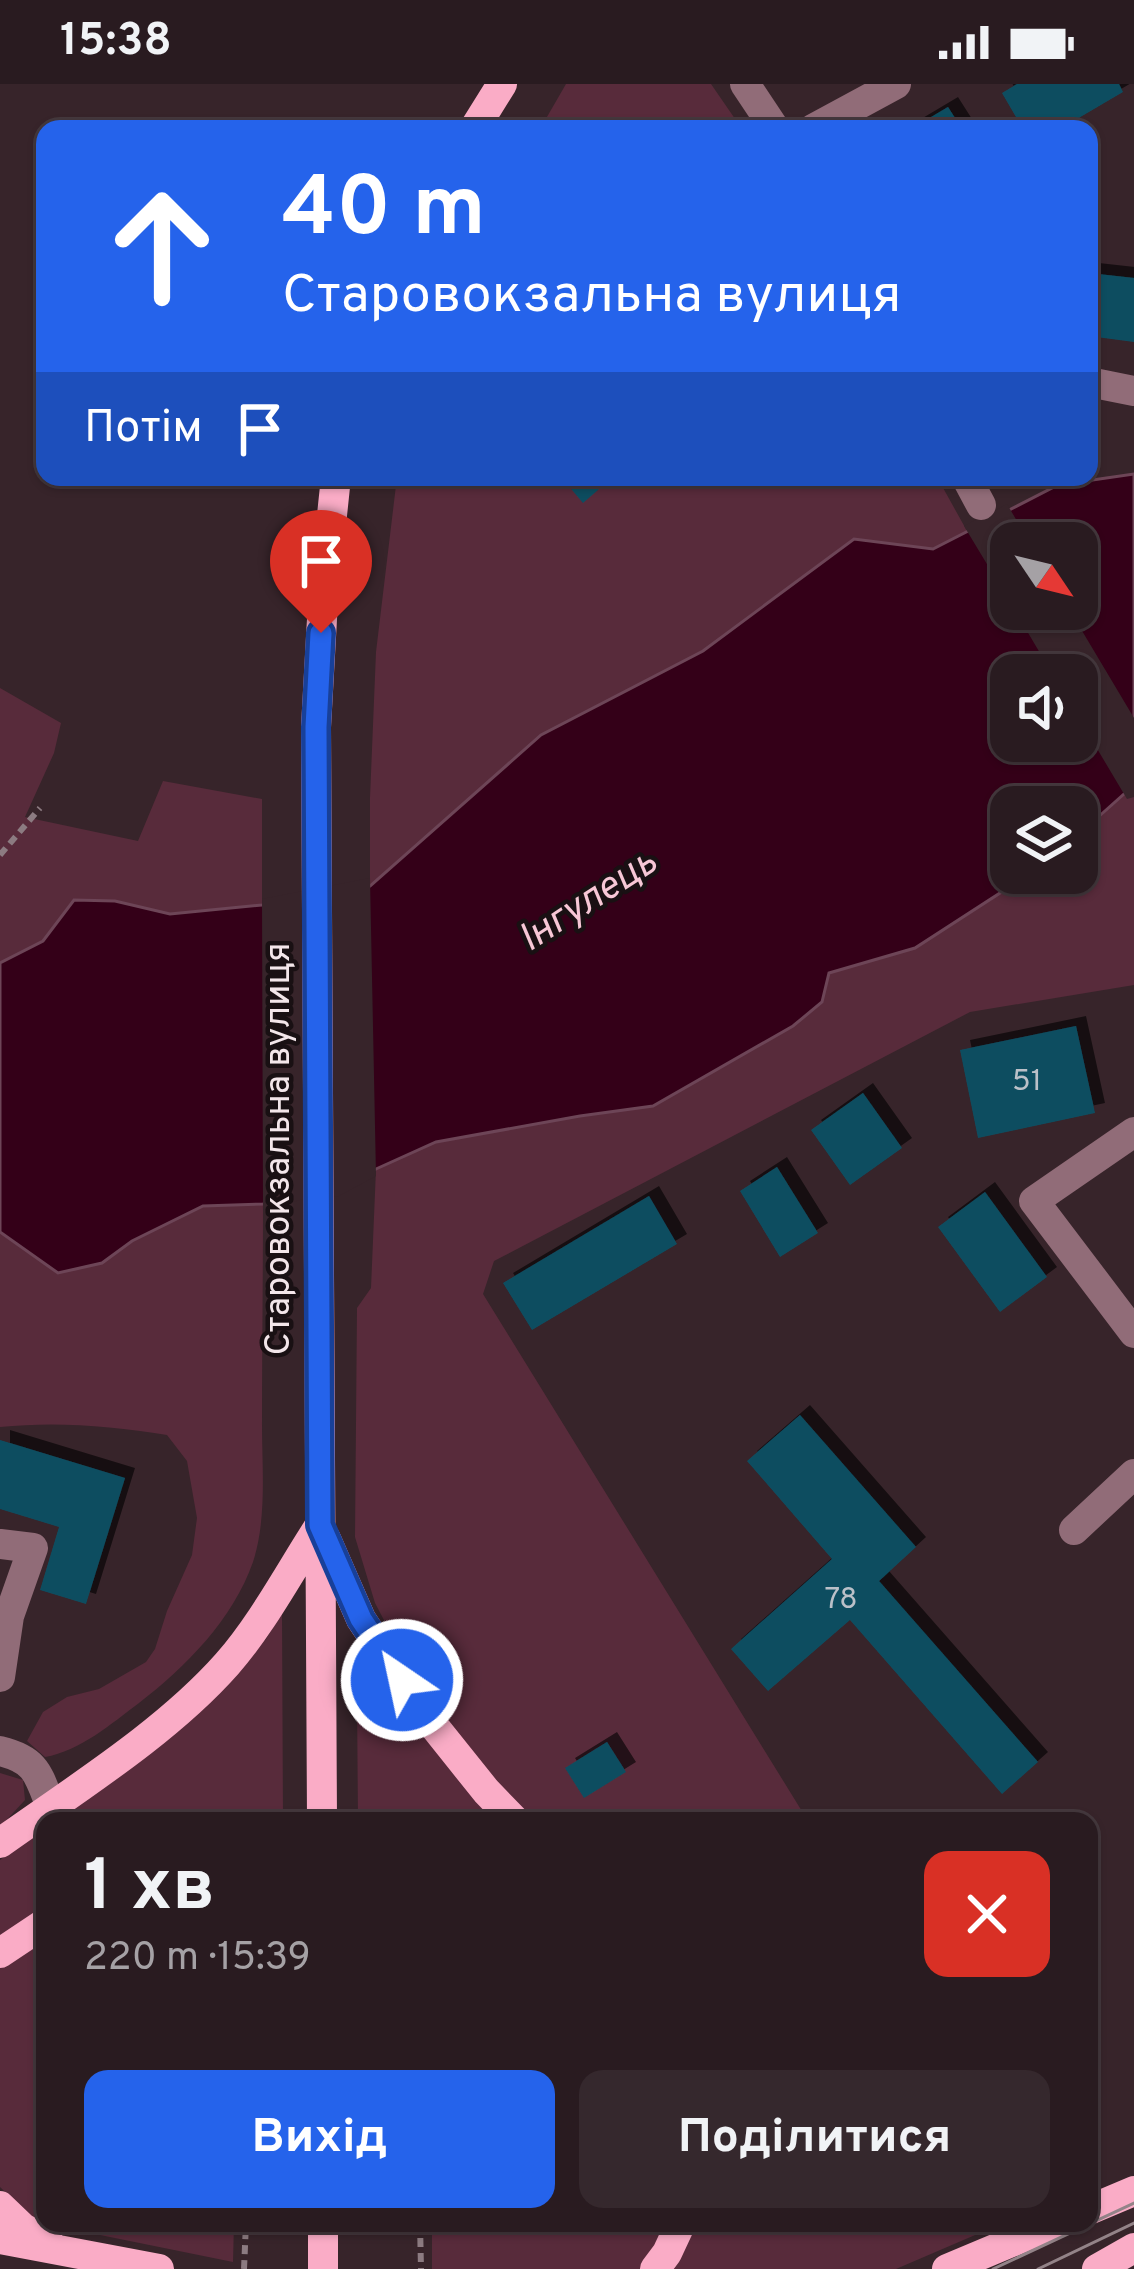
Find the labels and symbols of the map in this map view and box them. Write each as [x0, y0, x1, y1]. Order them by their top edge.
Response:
pin [270, 510, 372, 633]
north arrow [990, 522, 1098, 630]
water label: Інгулець [510, 839, 668, 965]
street label: Старовокзальна вулиця [257, 942, 303, 1356]
house number: 51 [1012, 1064, 1042, 1101]
house number: 78 [824, 1582, 858, 1619]
position arrow [339, 1617, 465, 1743]

